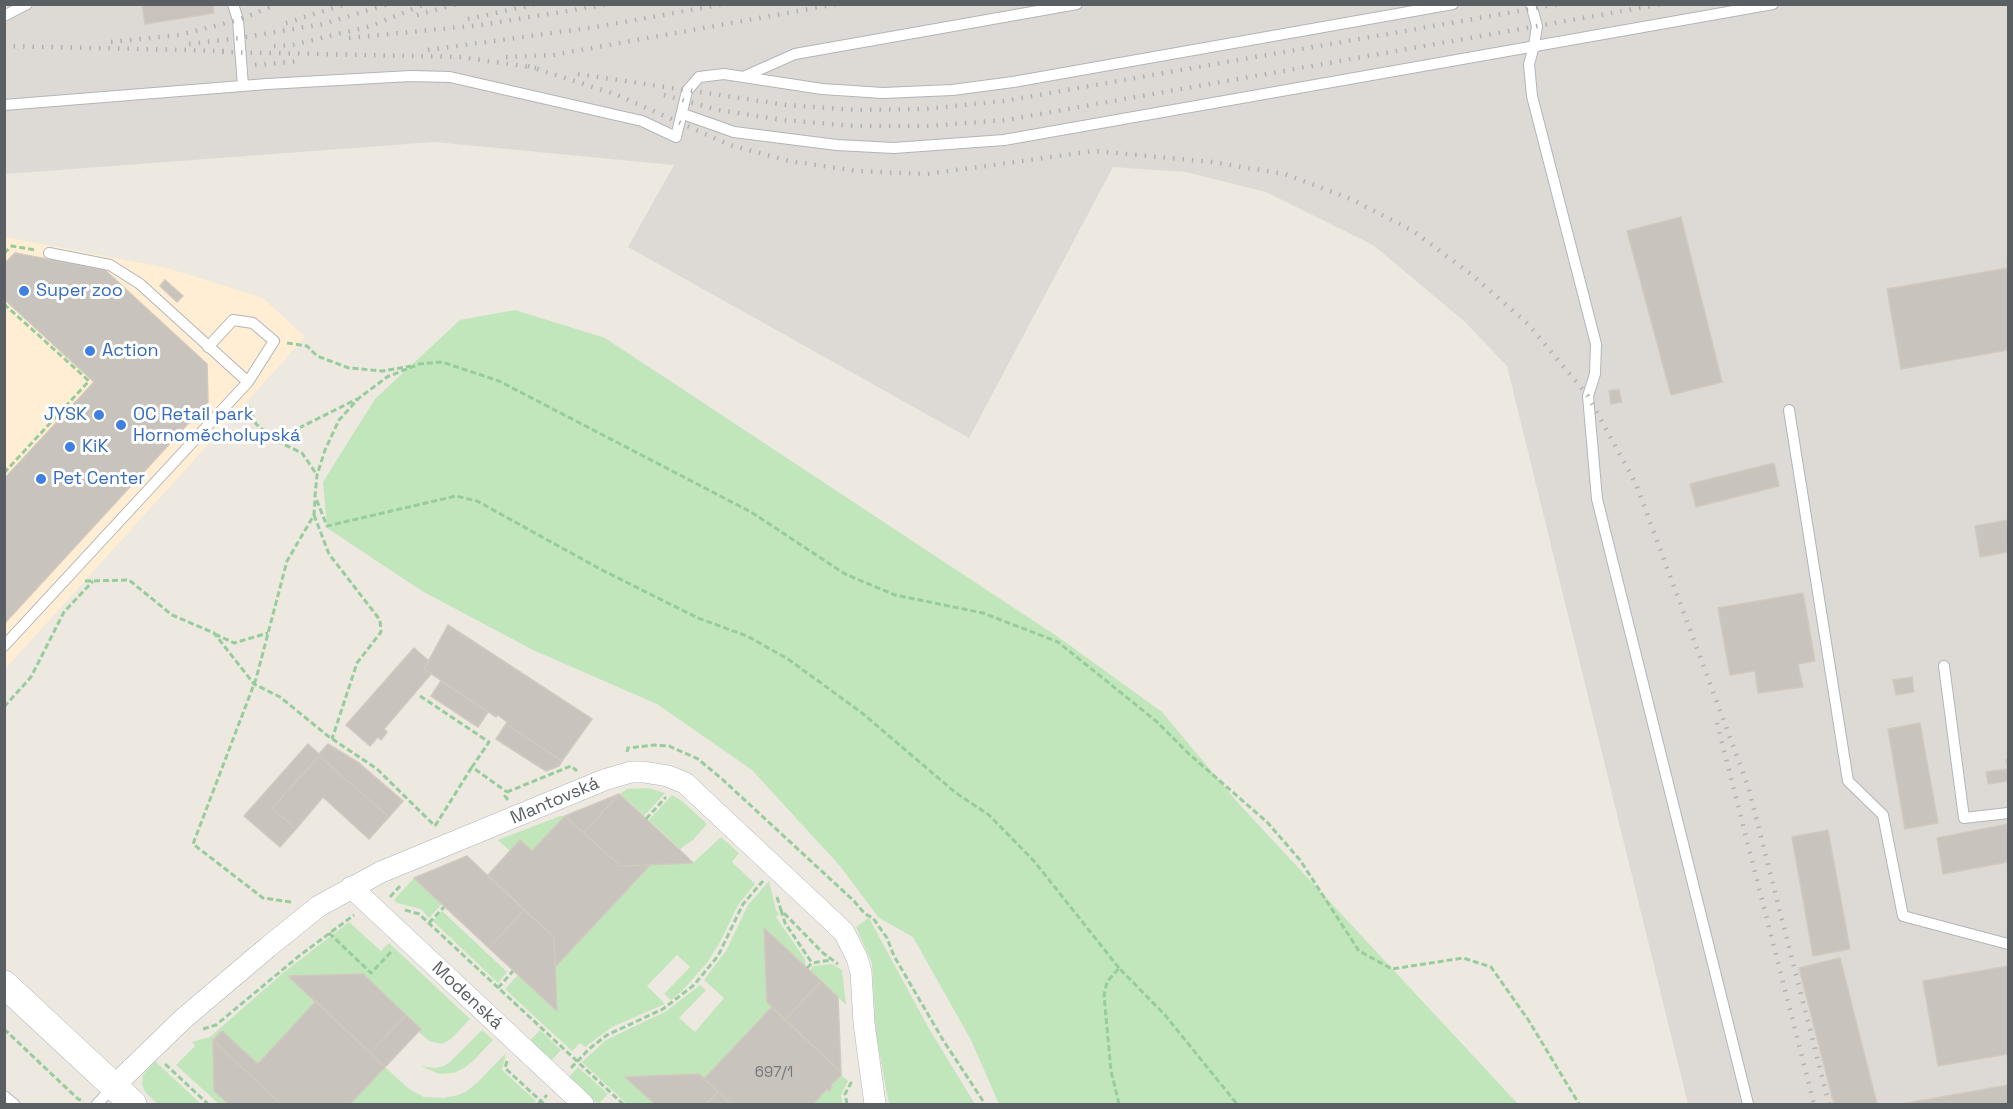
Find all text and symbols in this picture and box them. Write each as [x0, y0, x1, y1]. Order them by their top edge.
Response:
place label: Super zoo [36, 280, 123, 302]
marker: Super zoo [17, 284, 31, 298]
place label: Action [102, 340, 159, 362]
marker: Action [83, 344, 97, 358]
place label: JYSK [44, 404, 87, 426]
place label: OC Retail park Hornoměcholupská [133, 404, 300, 446]
marker: JYSK [92, 408, 106, 422]
marker: OC Retail park Hornoměcholupská [114, 418, 128, 432]
place label: KiK [82, 436, 108, 458]
marker: KiK [63, 440, 77, 454]
place label: Pet Center [53, 468, 145, 490]
marker: Pet Center [34, 472, 48, 486]
street label: Mantovská [507, 773, 603, 829]
street label: Modenská [427, 958, 507, 1034]
house number: 697/1 [755, 1064, 793, 1082]

